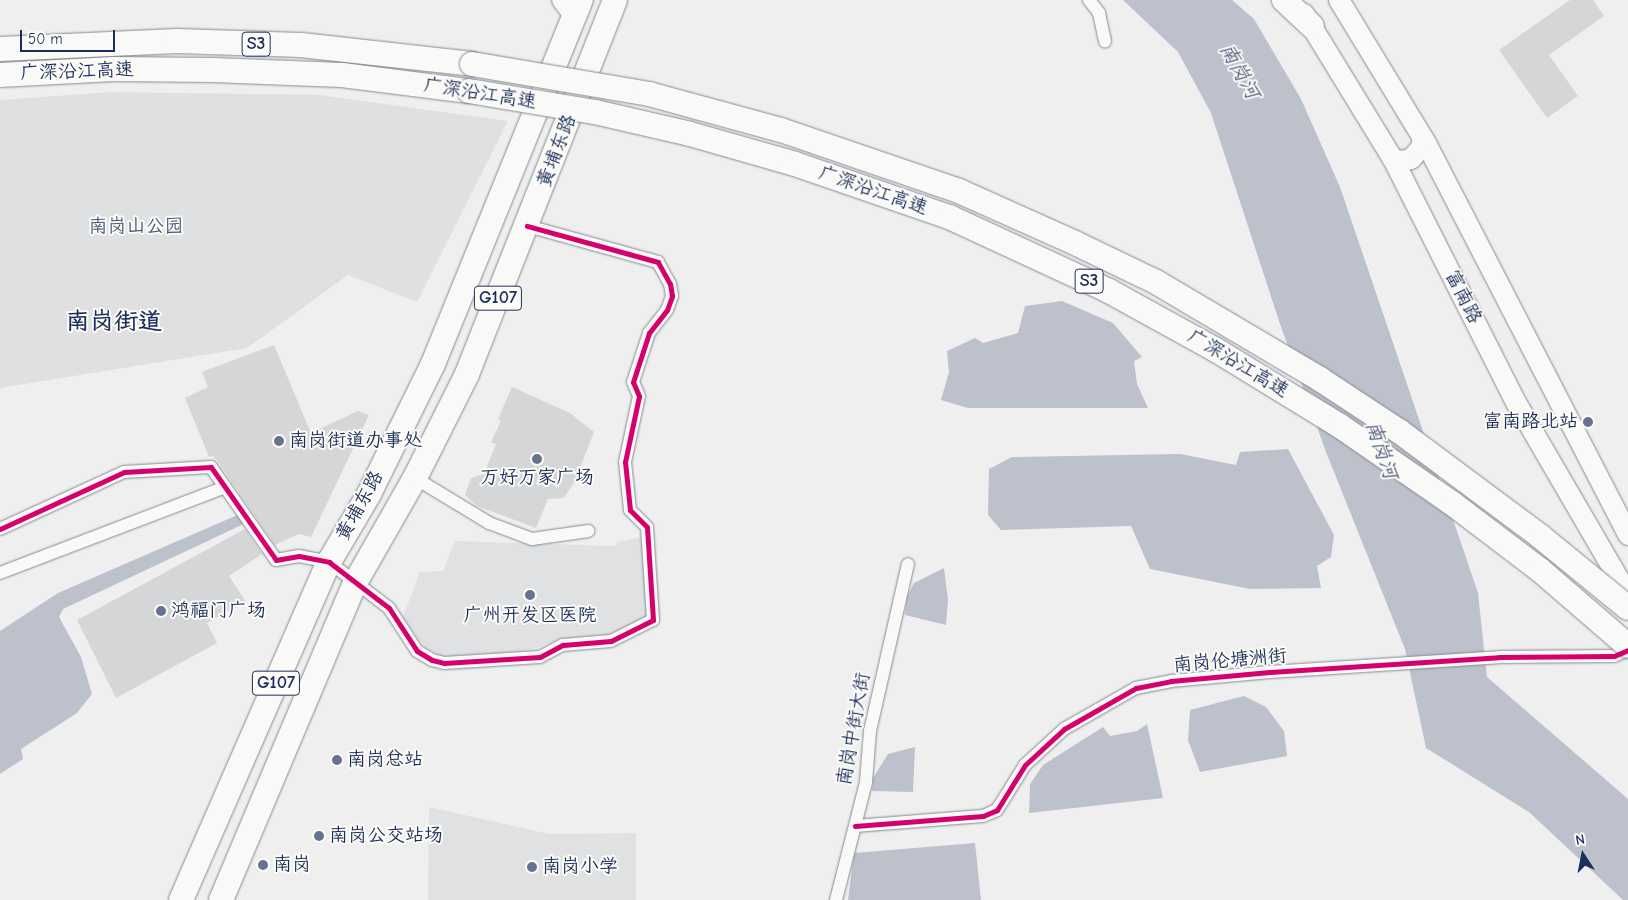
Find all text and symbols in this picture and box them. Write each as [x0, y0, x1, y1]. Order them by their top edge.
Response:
scale bar [22, 20, 118, 52]
road number: S3 [241, 29, 271, 60]
text: 50 m [28, 30, 63, 48]
water label: 南岗河 [1215, 39, 1265, 103]
street label: 广深沿江高速 [20, 59, 134, 85]
street label: 广深沿江高速 [422, 74, 538, 114]
street label: 黄埔东路 [533, 111, 581, 191]
street label: 广深沿江高速 [815, 162, 931, 220]
park label: 南岗山公园 [89, 216, 183, 238]
road number: S3 [1074, 266, 1104, 296]
street label: 富南路 [1440, 266, 1486, 328]
road number: G107 [473, 282, 523, 314]
district label: 南岗街道 [66, 308, 162, 336]
street label: 广深沿江高速 [1183, 325, 1293, 403]
place label: 富南路北站 [1483, 411, 1578, 433]
marker: 富南路北站 [1582, 416, 1594, 428]
water label: 南岗河 [1361, 418, 1403, 482]
place label: 南岗街道办事处 [289, 430, 422, 452]
marker: 南岗街道办事处 [273, 435, 285, 447]
marker: 万好万家广场 [531, 453, 543, 465]
street label: 黄埔东路 [332, 467, 388, 545]
place label: 万好万家广场 [480, 467, 594, 489]
marker: 广州开发区医院 [523, 588, 537, 602]
place label: 鸿福门广场 [171, 600, 266, 622]
marker: 鸿福门广场 [155, 605, 167, 617]
place label: 广州开发区医院 [464, 605, 596, 627]
street label: 南岗伦塘洲街 [1172, 645, 1288, 677]
road number: G107 [251, 668, 301, 698]
street label: 南岗中街大街 [833, 671, 875, 787]
place label: 南岗总站 [347, 749, 423, 771]
marker: 南岗总站 [331, 754, 343, 766]
place label: 南岗公交站场 [329, 825, 443, 847]
marker: 南岗公交站场 [313, 830, 325, 842]
north arrow [1558, 830, 1608, 880]
text: N [1574, 831, 1586, 849]
place label: 南岗 [273, 854, 311, 876]
place label: 南岗小学 [542, 856, 618, 878]
marker: 南岗 [257, 859, 269, 871]
marker: 南岗小学 [526, 861, 538, 873]

